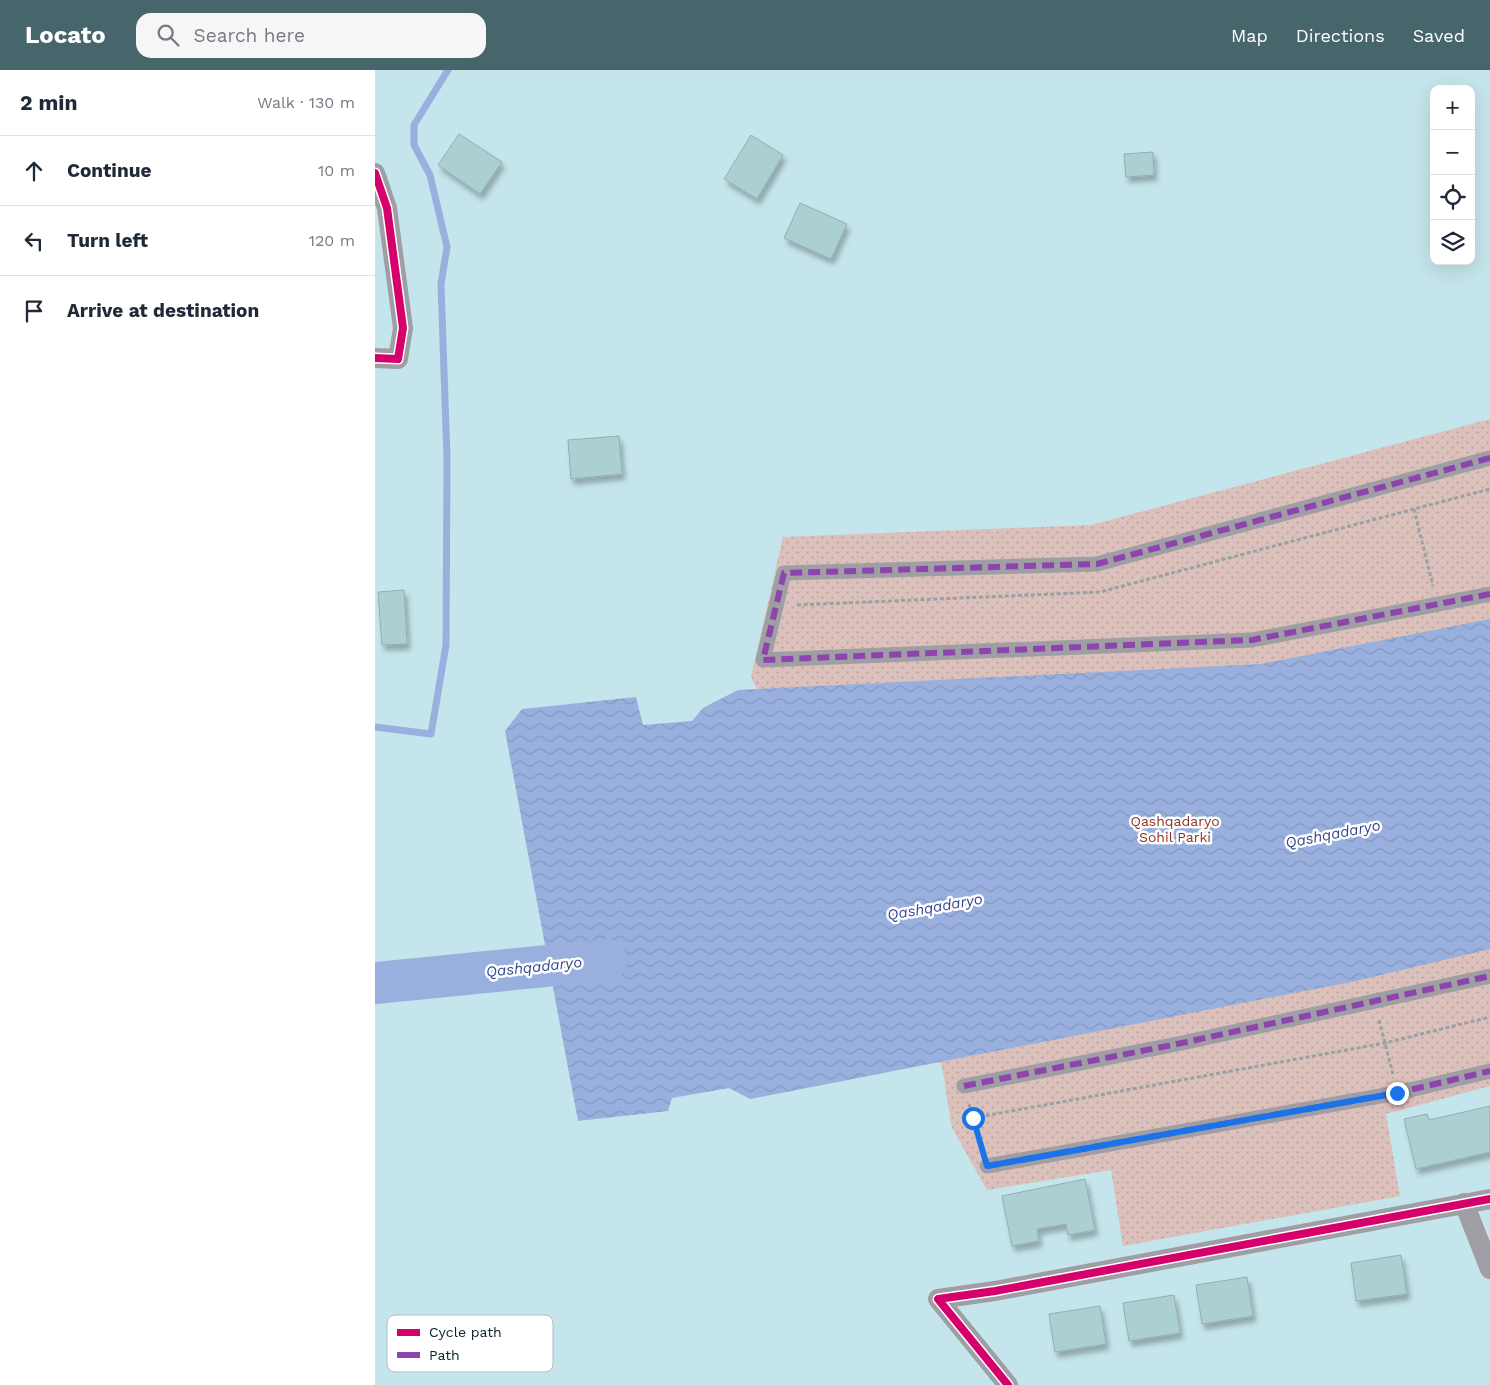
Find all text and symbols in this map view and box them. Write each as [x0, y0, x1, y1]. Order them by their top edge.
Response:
search box [136, 13, 486, 58]
text: Locato [25, 21, 106, 49]
icon: search [154, 21, 182, 49]
text: Search here [194, 24, 305, 47]
text: Map [1231, 25, 1268, 46]
text: Directions [1296, 25, 1385, 46]
text: Saved [1413, 25, 1465, 46]
map controls [1430, 85, 1475, 265]
button: + [1430, 85, 1475, 130]
text: 2 min [20, 90, 77, 115]
text: Walk · 130 m [257, 93, 355, 112]
button: − [1430, 130, 1475, 175]
icon: ahead [20, 157, 48, 185]
text: Continue [67, 159, 151, 182]
text: 10 m [318, 161, 355, 180]
button: locate [1430, 175, 1475, 220]
button: layers [1430, 220, 1475, 265]
icon: left [20, 227, 48, 255]
text: Turn left [67, 229, 148, 252]
text: 120 m [309, 231, 355, 250]
icon: arrive [20, 297, 48, 325]
text: Arrive at destination [67, 299, 259, 322]
park label: Qashqadaryo Sohil Parki [1130, 813, 1220, 845]
water label: Qashqadaryo [1284, 816, 1382, 852]
water label: Qashqadaryo [886, 890, 984, 924]
water label: Qashqadaryo [485, 953, 583, 981]
route end [1386, 1082, 1409, 1105]
route start [962, 1107, 985, 1130]
legend [387, 1315, 553, 1372]
text: Cycle path [429, 1324, 502, 1340]
text: Path [429, 1347, 460, 1363]

